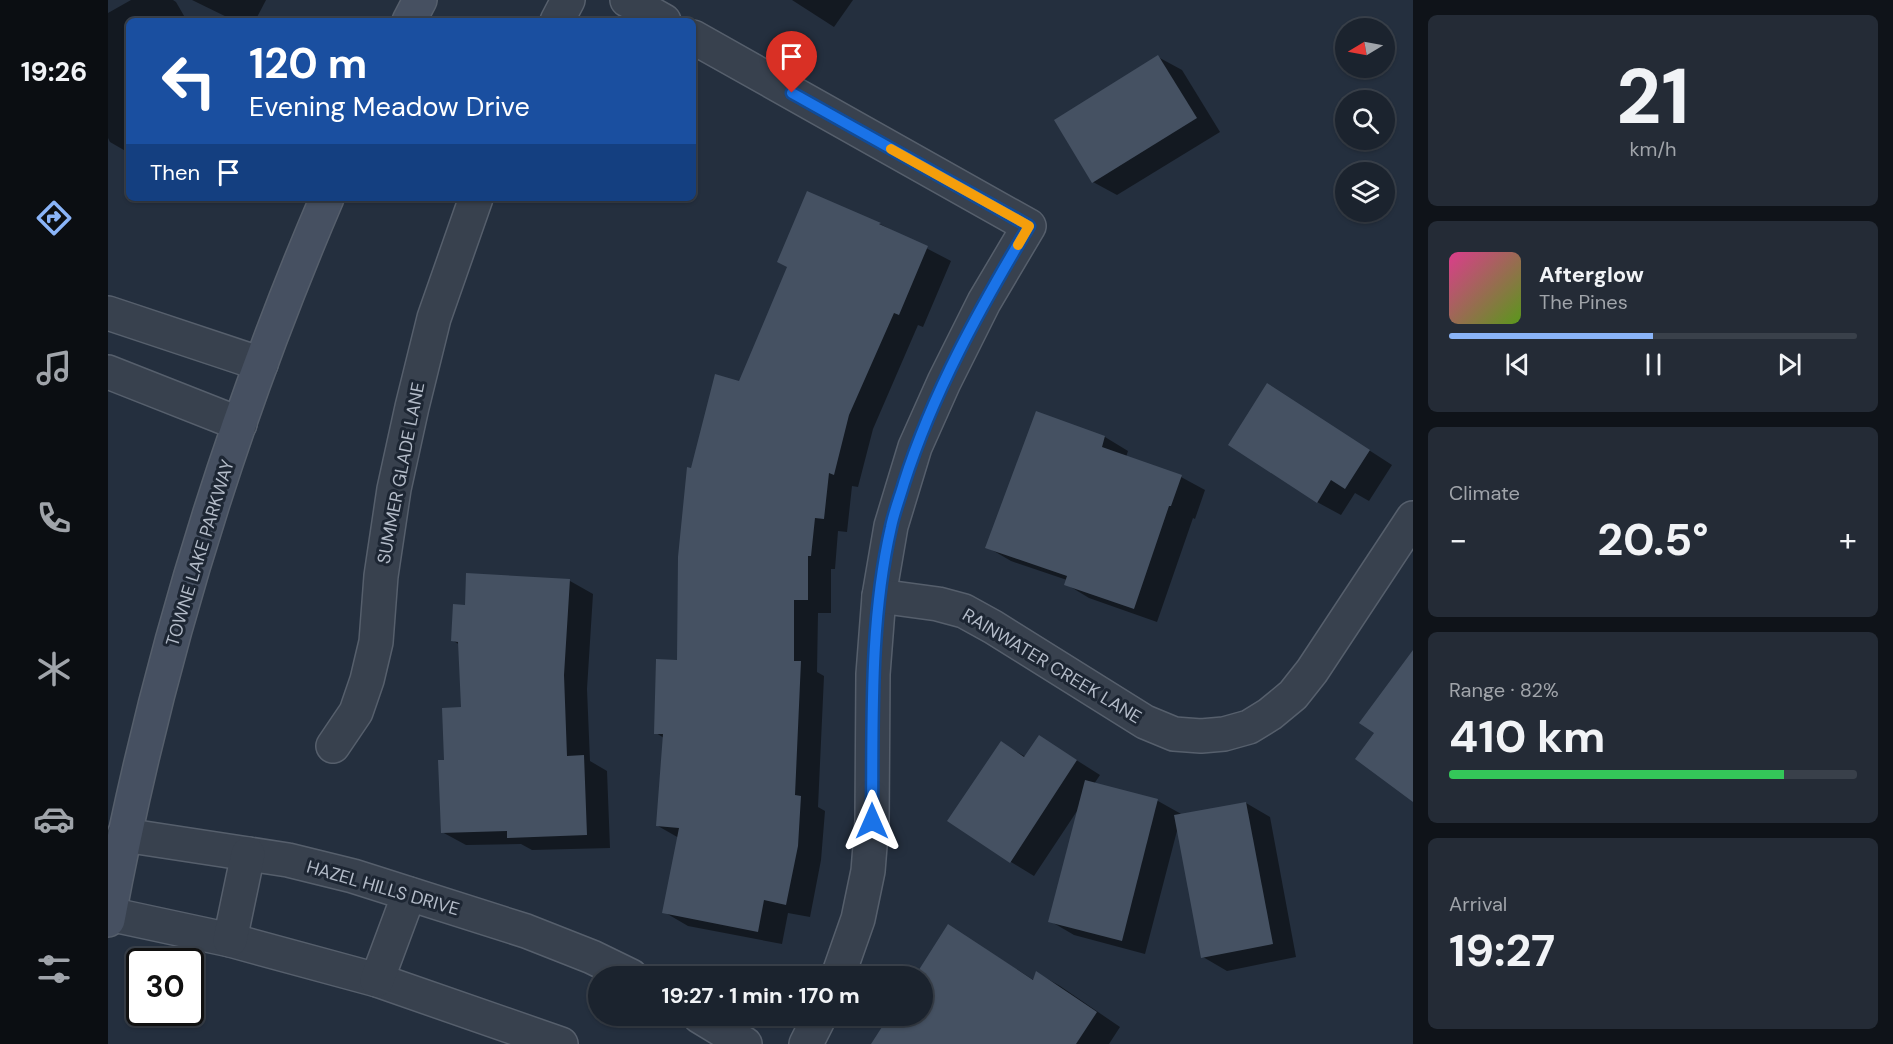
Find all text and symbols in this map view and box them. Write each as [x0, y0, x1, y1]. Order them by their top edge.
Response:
north arrow [1335, 18, 1395, 78]
map controls [1335, 18, 1395, 222]
pin [766, 31, 817, 93]
text: 120 m [249, 36, 367, 91]
icon: arrive [775, 40, 808, 73]
icon: left [150, 42, 228, 120]
text: 21 [1616, 46, 1690, 147]
text: 19:26 [21, 54, 87, 89]
text: Evening Meadow Drive [249, 89, 530, 124]
button: search [1335, 90, 1395, 150]
text: km/h [1629, 136, 1677, 162]
icon: arrive [212, 156, 245, 189]
text: Then [150, 158, 200, 187]
button: layers [1335, 162, 1395, 222]
icon: directions [33, 197, 75, 239]
text: Afterglow [1539, 260, 1644, 289]
text: The Pines [1539, 289, 1628, 315]
icon: music [33, 347, 75, 389]
icon: previous [1501, 348, 1534, 381]
icon: pause [1637, 348, 1670, 381]
icon: next [1773, 348, 1806, 381]
street label: SUMMER GLADE LANE [372, 380, 430, 566]
street label: TOWNE LAKE PARKWAY [160, 456, 240, 649]
text: Climate [1449, 480, 1520, 506]
icon: phone [33, 497, 75, 539]
text: 20.5° [1597, 510, 1709, 569]
text: − [1449, 518, 1467, 561]
text: + [1839, 518, 1857, 561]
street label: RAINWATER CREEK LANE [958, 603, 1146, 729]
icon: climate [33, 648, 75, 690]
text: Range · 82% [1449, 677, 1559, 703]
text: 410 km [1449, 707, 1605, 766]
position arrow [840, 789, 904, 853]
icon: car [33, 798, 75, 840]
street label: HAZEL HILLS DRIVE [304, 855, 462, 921]
text: Arrival [1449, 891, 1507, 917]
text: 19:27 [1449, 921, 1555, 980]
icon: filters [33, 948, 75, 990]
speed limit sign: 30 [126, 948, 204, 1026]
text: 19:27 · 1 min · 170 m [661, 981, 860, 1010]

